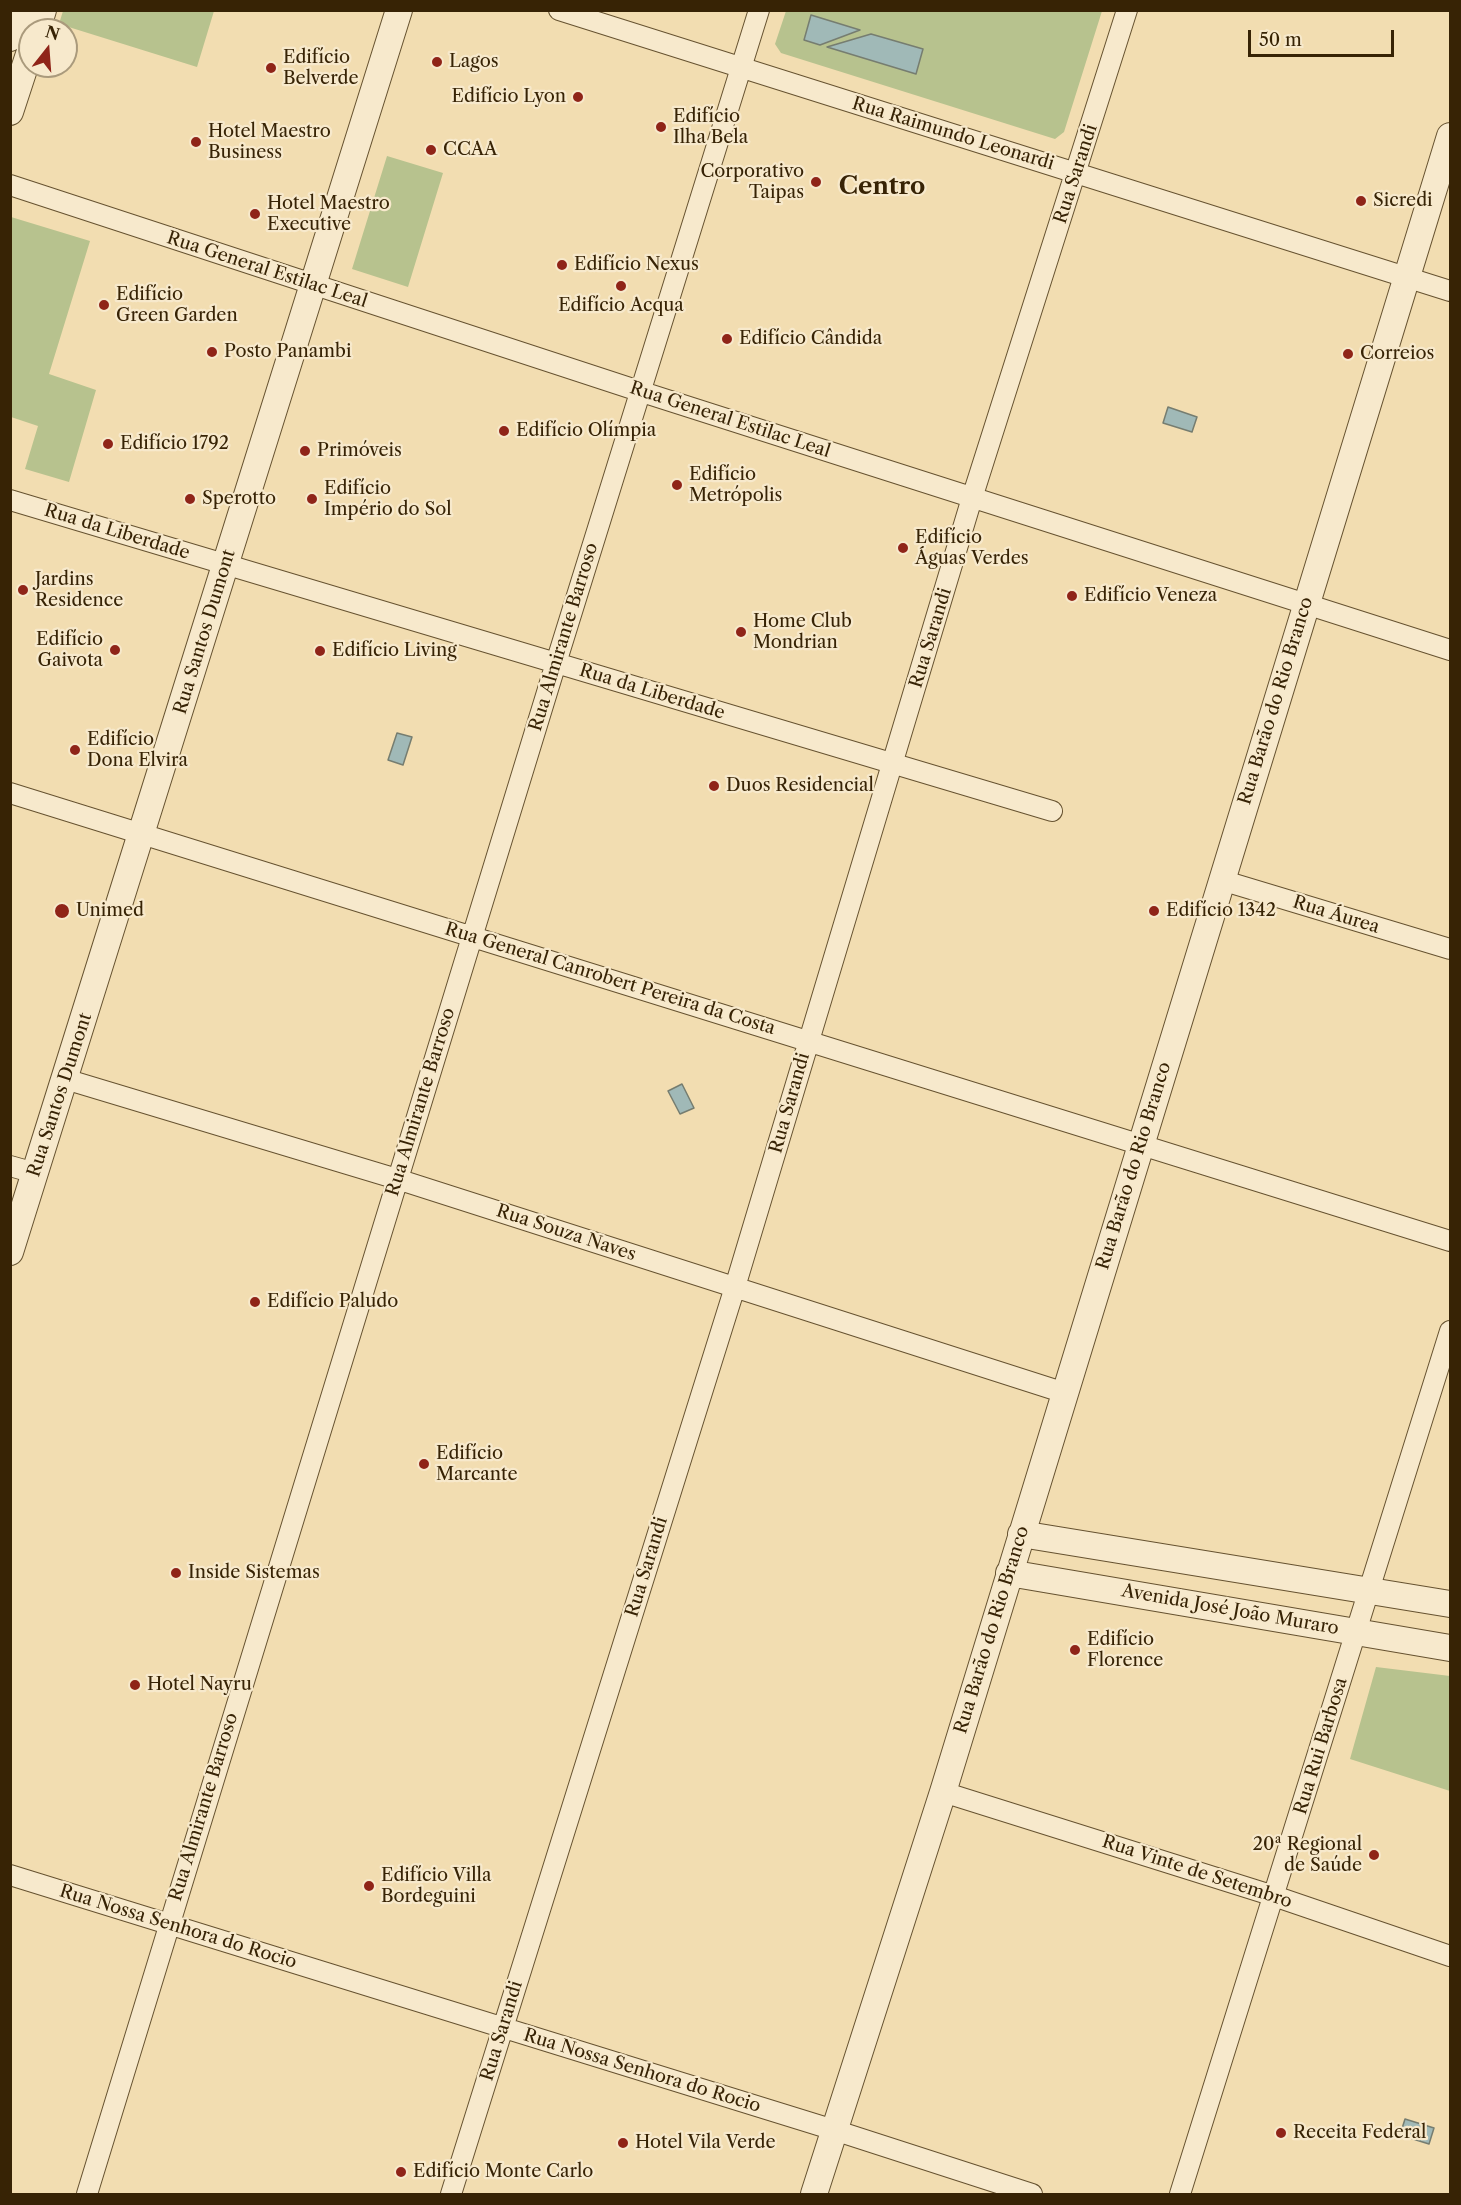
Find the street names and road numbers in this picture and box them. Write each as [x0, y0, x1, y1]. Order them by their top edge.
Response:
street label: Rua Raimundo Leonardi [849, 93, 1057, 175]
street label: Rua Sarandi [1050, 121, 1102, 227]
street label: Rua General Estilac Leal [164, 227, 370, 313]
street label: Rua General Estilac Leal [627, 377, 833, 463]
street label: Rua da Liberdade [42, 500, 192, 564]
street label: Rua Almirante Barroso [525, 540, 603, 734]
street label: Rua Santos Dumont [170, 547, 240, 717]
street label: Rua Sarandi [906, 585, 956, 691]
street label: Rua Barão do Rio Branco [1234, 595, 1318, 807]
street label: Rua da Liberdade [577, 660, 727, 724]
street label: Rua Áurea [1290, 892, 1382, 938]
street label: Rua General Canrobert Pereira da Costa [442, 918, 778, 1040]
street label: Rua Almirante Barroso [382, 1005, 460, 1199]
street label: Rua Santos Dumont [23, 1010, 97, 1180]
street label: Rua Sarandi [765, 1050, 815, 1156]
street label: Rua Barão do Rio Branco [1092, 1060, 1176, 1272]
street label: Rua Souza Naves [493, 1200, 639, 1266]
street label: Rua Sarandi [622, 1514, 672, 1620]
street label: Rua Barão do Rio Branco [950, 1524, 1034, 1736]
street label: Avenida José João Muraro [1120, 1580, 1340, 1640]
street label: Rua Rui Barbosa [1290, 1675, 1352, 1817]
street label: Rua Almirante Barroso [165, 1710, 243, 1904]
street label: Rua Vinte de Setembro [1099, 1831, 1295, 1913]
street label: Rua Nossa Senhora do Rocio [57, 1881, 299, 1973]
street label: Rua Sarandi [477, 1978, 527, 2084]
street label: Rua Nossa Senhora do Rocio [521, 2025, 763, 2117]

